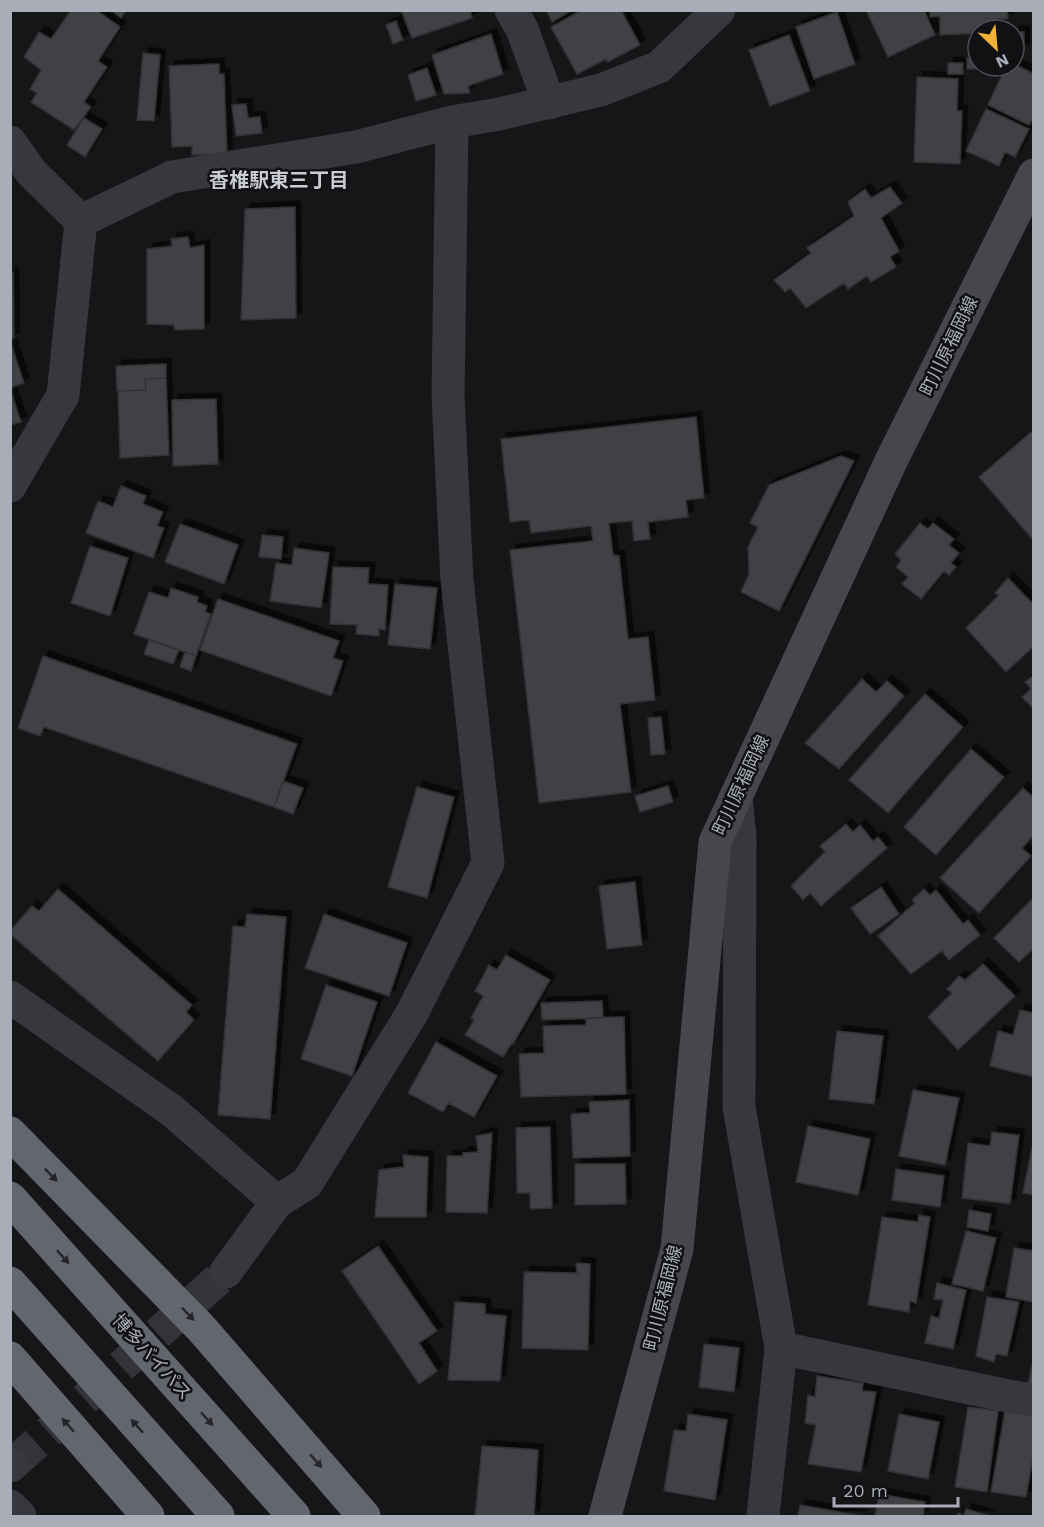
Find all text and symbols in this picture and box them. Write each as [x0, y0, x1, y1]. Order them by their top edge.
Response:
north arrow [966, 18, 1026, 78]
text: N [993, 50, 1012, 72]
district label: 香椎駅東三丁目 [209, 168, 349, 192]
street label: 町川原福岡線 [915, 293, 982, 399]
street label: 町川原福岡線 [708, 731, 773, 838]
one-way arrow [44, 1167, 58, 1181]
street label: 町川原福岡線 [639, 1243, 686, 1353]
one-way arrow [56, 1249, 69, 1264]
one-way arrow [180, 1307, 194, 1321]
street label: 博多バイパス [109, 1310, 196, 1404]
one-way arrow [200, 1411, 213, 1426]
one-way arrow [62, 1418, 75, 1433]
one-way arrow [131, 1419, 144, 1434]
one-way arrow [309, 1453, 322, 1468]
scale bar [834, 1470, 958, 1508]
text: 20 m [843, 1480, 888, 1501]

